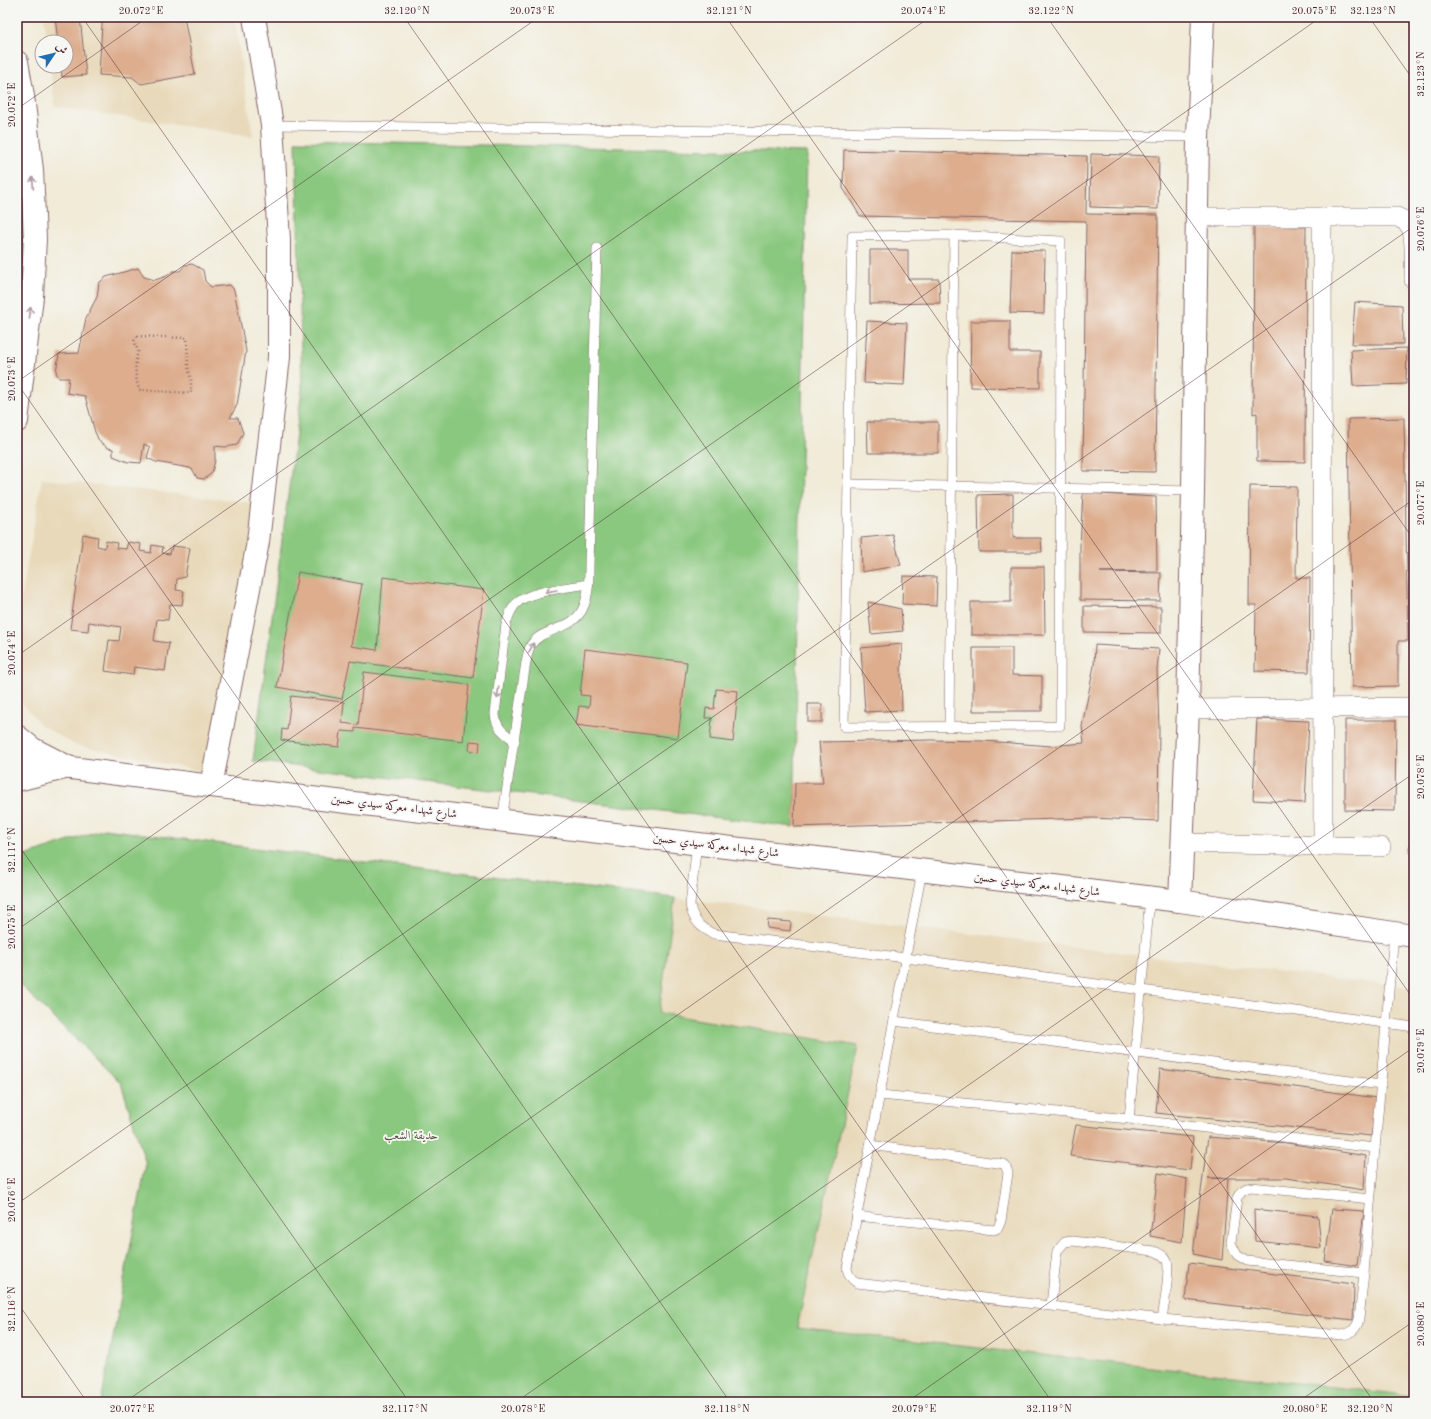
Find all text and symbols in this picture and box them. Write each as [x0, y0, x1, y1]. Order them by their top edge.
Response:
text: 20.072°E [119, 6, 163, 16]
text: 32.120°N [384, 6, 430, 16]
text: 20.073°E [510, 6, 554, 16]
text: 32.121°N [706, 6, 752, 16]
text: 20.074°E [901, 6, 945, 16]
text: 32.122°N [1028, 6, 1074, 16]
text: 20.075°E [1292, 6, 1336, 16]
text: 32.123°N [1350, 6, 1396, 16]
north arrow [34, 34, 74, 74]
text: ش [53, 41, 69, 57]
text: 32.123°N [1416, 51, 1426, 97]
text: 20.072°E [7, 83, 17, 127]
one-way arrow [29, 177, 36, 190]
text: 20.076°E [1416, 207, 1426, 251]
one-way arrow [26, 307, 34, 320]
text: 20.073°E [7, 357, 17, 401]
text: 20.077°E [1416, 481, 1426, 525]
one-way arrow [544, 587, 557, 595]
text: 20.074°E [7, 631, 17, 675]
one-way arrow [528, 642, 535, 654]
one-way arrow [494, 686, 502, 699]
text: 20.078°E [1416, 755, 1426, 799]
street label: شارع شهداء معركة سيدي حسين [330, 790, 458, 825]
text: 32.117°N [7, 827, 17, 873]
street label: شارع شهداء معركة سيدي حسين [652, 829, 780, 864]
street label: شارع شهداء معركة سيدي حسين [973, 868, 1101, 903]
text: 20.075°E [7, 905, 17, 949]
text: 20.079°E [1416, 1029, 1426, 1073]
park label: حديقة الشعب [384, 1130, 438, 1143]
text: 20.076°E [7, 1178, 17, 1222]
text: 32.116°N [7, 1286, 17, 1332]
text: 20.080°E [1416, 1302, 1426, 1346]
text: 20.077°E [110, 1404, 154, 1414]
text: 32.117°N [382, 1404, 428, 1414]
text: 20.078°E [501, 1404, 545, 1414]
text: 32.118°N [704, 1404, 750, 1414]
text: 20.079°E [892, 1404, 936, 1414]
text: 32.119°N [1026, 1404, 1072, 1414]
text: 20.080°E [1283, 1404, 1327, 1414]
text: 32.120°N [1347, 1404, 1393, 1414]

